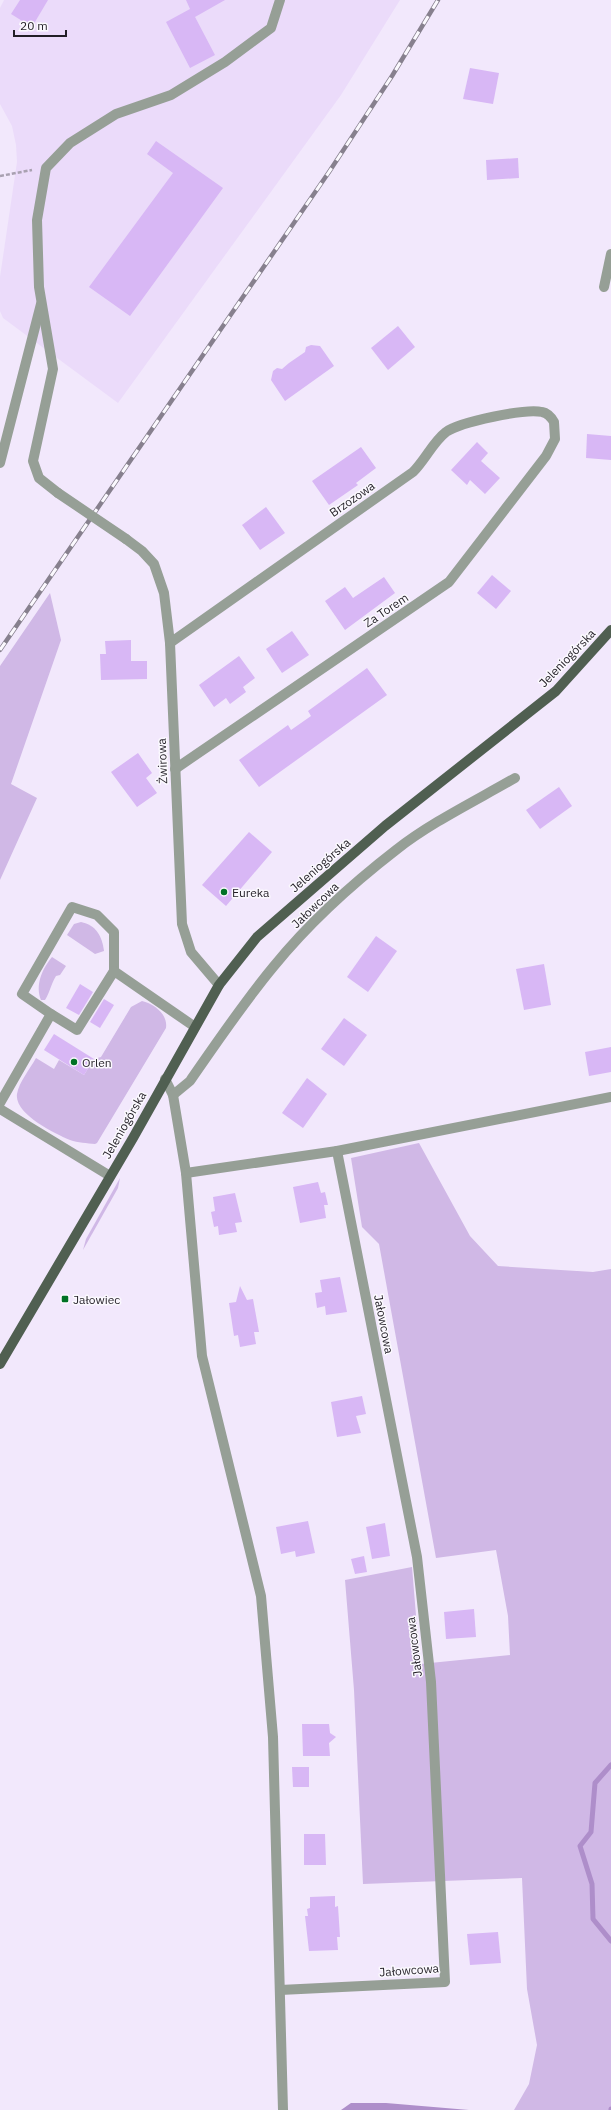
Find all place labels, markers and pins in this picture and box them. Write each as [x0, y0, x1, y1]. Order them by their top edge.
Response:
place label: Eureka [232, 885, 270, 900]
marker: Eureka [219, 887, 229, 897]
place label: Orlen [82, 1055, 112, 1070]
marker: Orlen [69, 1057, 79, 1067]
place label: Jałowiec [73, 1292, 120, 1307]
marker: Jałowiec [60, 1294, 70, 1304]

